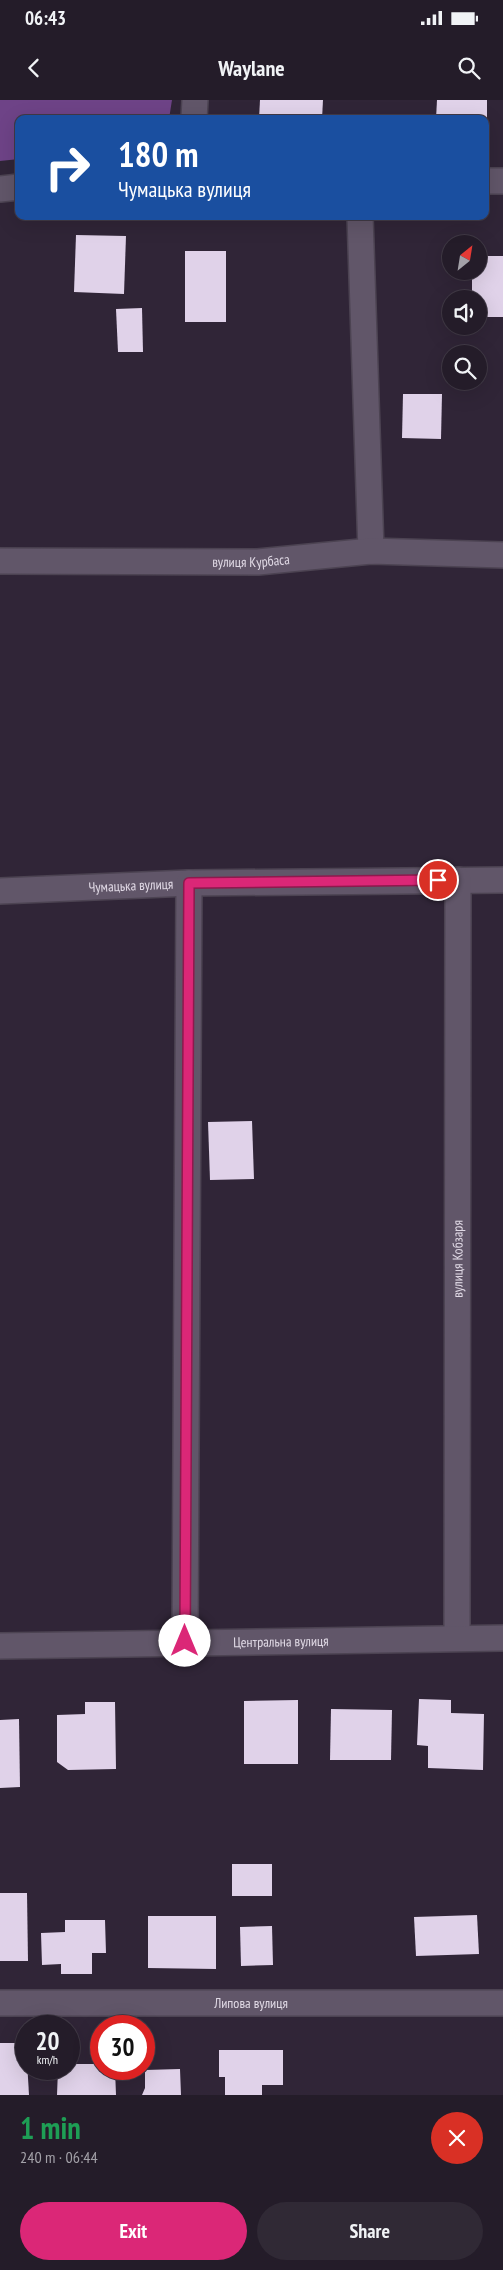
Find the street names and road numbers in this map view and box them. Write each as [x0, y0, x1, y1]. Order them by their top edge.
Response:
street label: вулиця Курбаса [212, 550, 291, 571]
street label: Чумацька вулиця [88, 875, 174, 896]
street label: вулиця Кобзаря [448, 1220, 467, 1298]
street label: Центральна вулиця [233, 1632, 329, 1651]
street label: Липова вулиця [213, 1994, 288, 2012]

